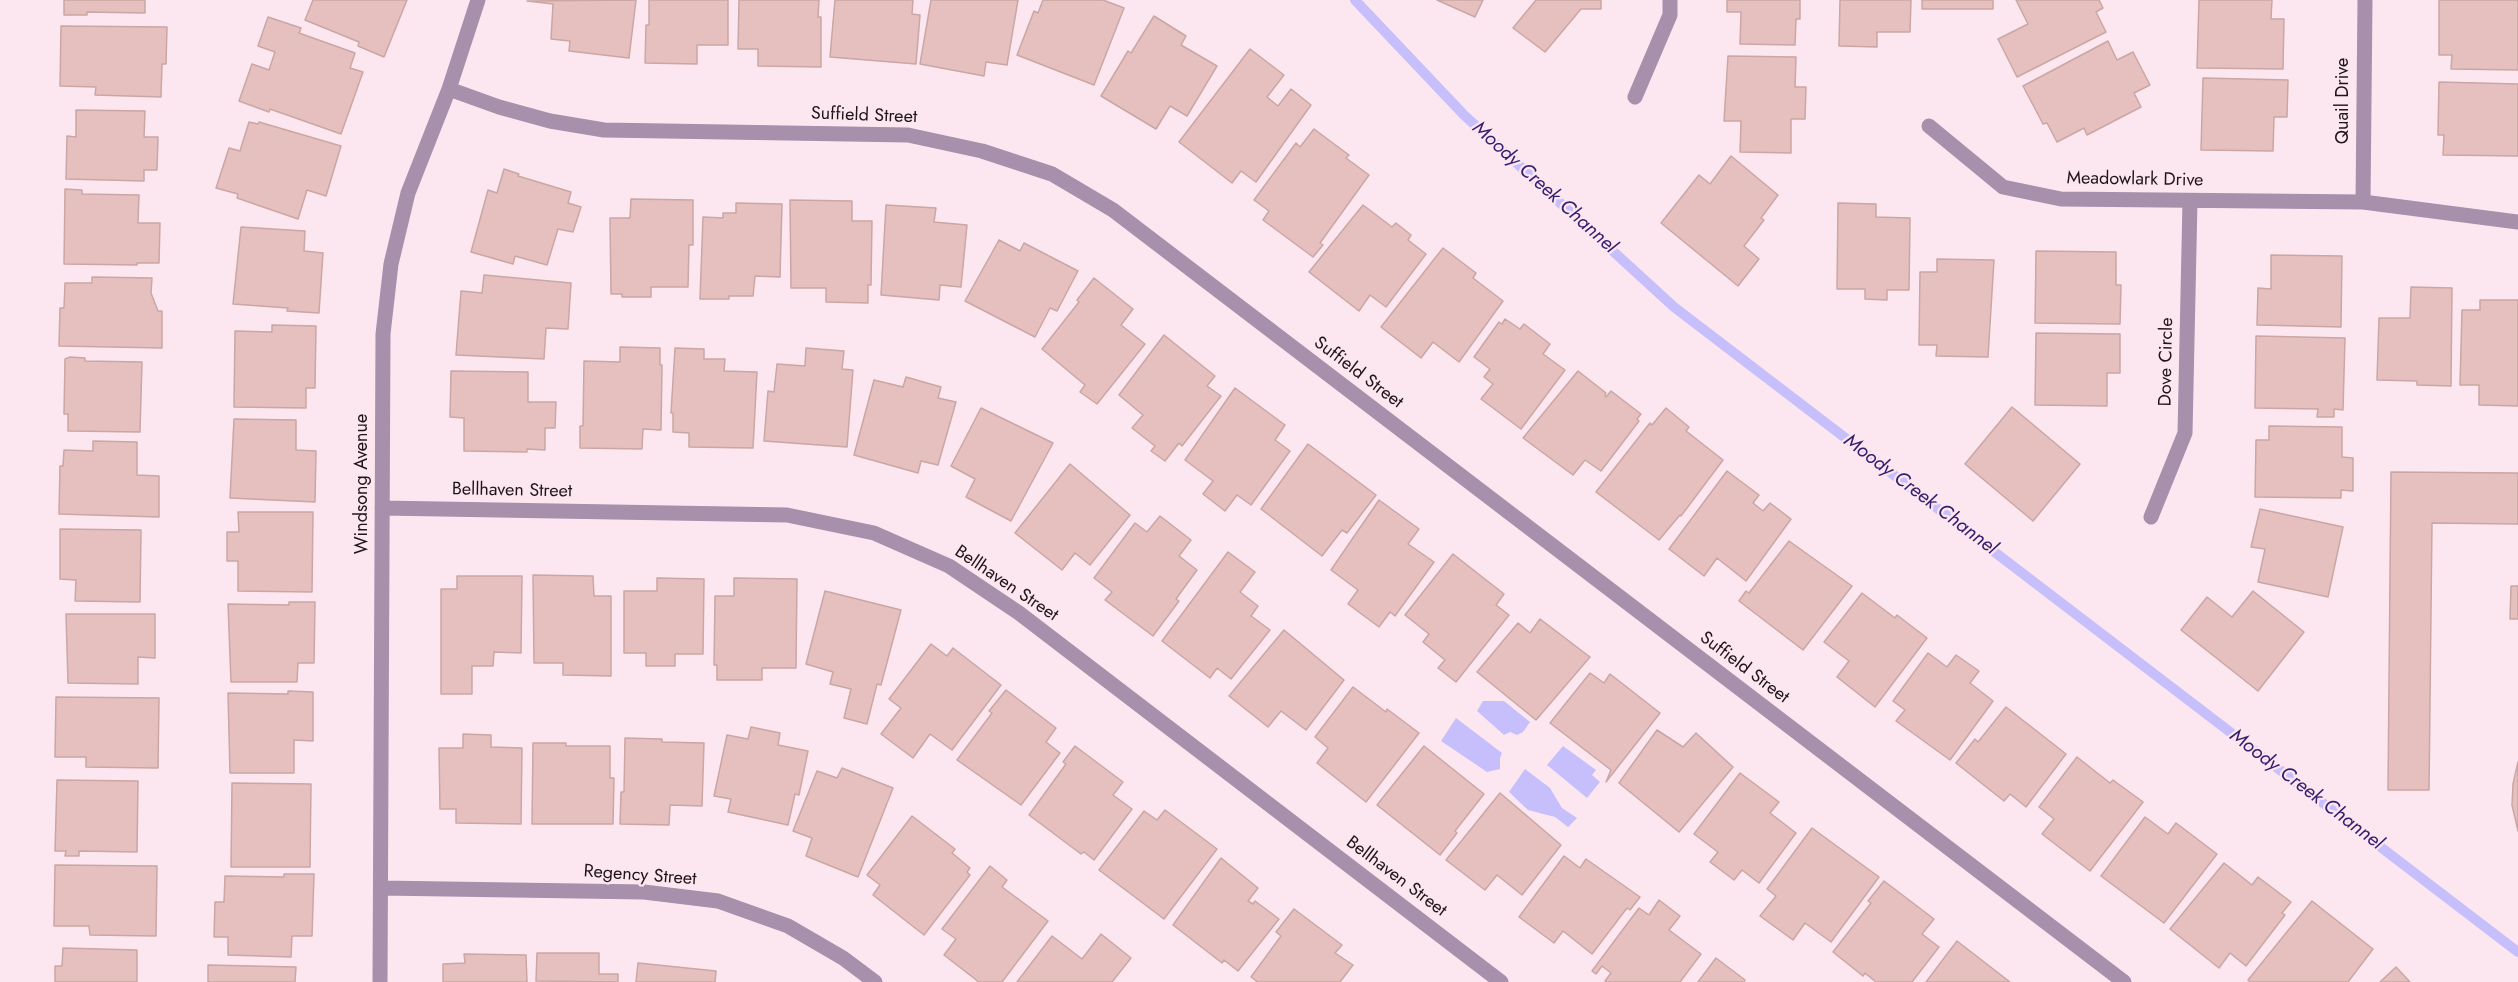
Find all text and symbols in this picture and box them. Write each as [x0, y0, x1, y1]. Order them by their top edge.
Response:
street label: Quail Drive [2333, 58, 2355, 144]
street label: Suffield Street [811, 103, 917, 129]
water label: Moody Creek Channel [1467, 117, 1621, 259]
street label: Meadowlark Drive [2066, 168, 2204, 192]
street label: Dove Circle [2155, 317, 2179, 407]
street label: Suffield Street [1309, 332, 1407, 414]
street label: Windsong Avenue [352, 414, 374, 554]
water label: Moody Creek Channel [1838, 429, 2002, 561]
street label: Bellhaven Street [452, 479, 572, 503]
street label: Bellhaven Street [950, 541, 1062, 627]
street label: Suffield Street [1695, 627, 1793, 709]
water label: Moody Creek Channel [2224, 724, 2388, 856]
street label: Bellhaven Street [1341, 832, 1451, 922]
street label: Regency Street [583, 861, 697, 891]

